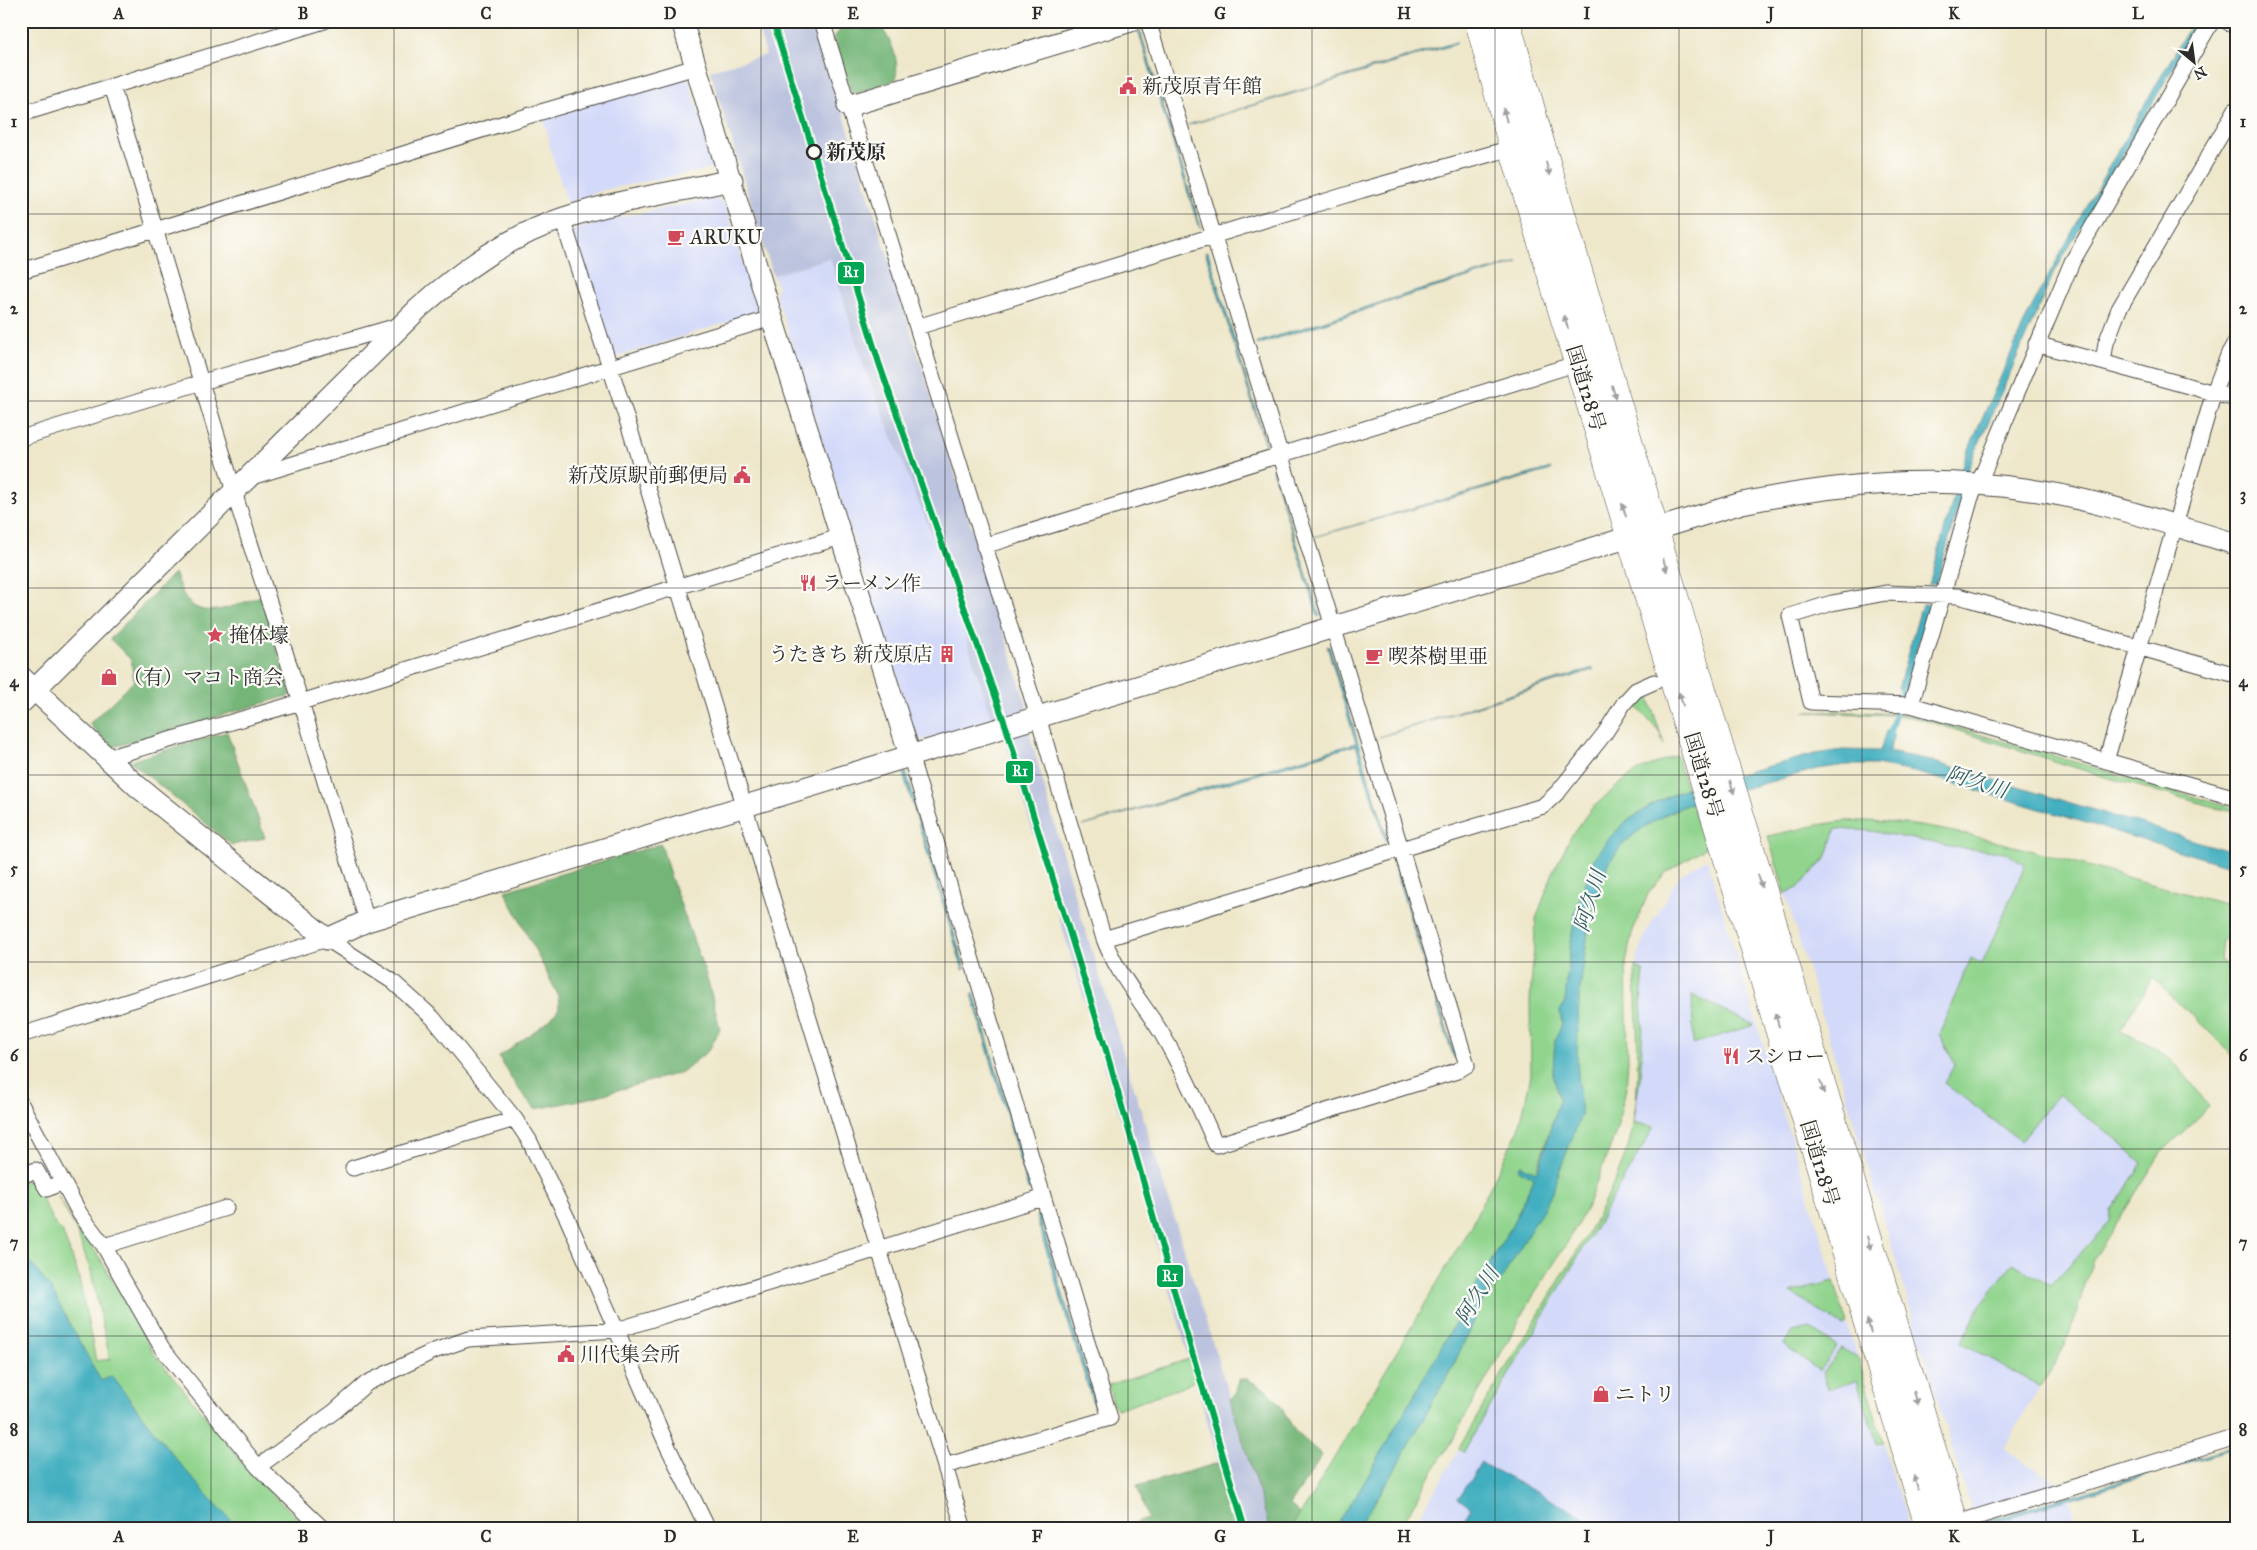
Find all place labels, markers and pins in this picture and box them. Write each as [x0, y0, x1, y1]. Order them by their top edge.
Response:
place label: 新茂原青年館 [1142, 74, 1262, 98]
public building icon: 新茂原青年館 [1118, 76, 1138, 96]
place label: 新茂原 [826, 140, 886, 164]
marker: 新茂原 [806, 144, 822, 160]
place label: ARUKU [689, 225, 762, 249]
cafe icon: ARUKU [666, 227, 686, 247]
place label: 新茂原駅前郵便局 [568, 463, 728, 487]
public building icon: 新茂原駅前郵便局 [732, 465, 752, 485]
place label: ラーメン作 [822, 571, 921, 595]
restaurant icon: ラーメン作 [798, 573, 818, 593]
place label: 掩体壕 [229, 623, 289, 647]
place icon: 掩体壕 [205, 625, 225, 645]
place label: うたきち 新茂原店 [769, 642, 933, 666]
building icon: うたきち 新茂原店 [937, 644, 957, 664]
place label: 喫茶樹里亜 [1388, 644, 1488, 668]
cafe icon: 喫茶樹里亜 [1364, 646, 1384, 666]
place label: （有）マコト商会 [123, 665, 283, 689]
shop icon: （有）マコト商会 [99, 667, 119, 687]
place label: スシロー [1745, 1044, 1825, 1068]
restaurant icon: スシロー [1721, 1046, 1741, 1066]
place label: 川代集会所 [580, 1342, 680, 1366]
public building icon: 川代集会所 [556, 1344, 576, 1364]
place label: ニトリ [1615, 1382, 1675, 1406]
shop icon: ニトリ [1591, 1384, 1611, 1404]

